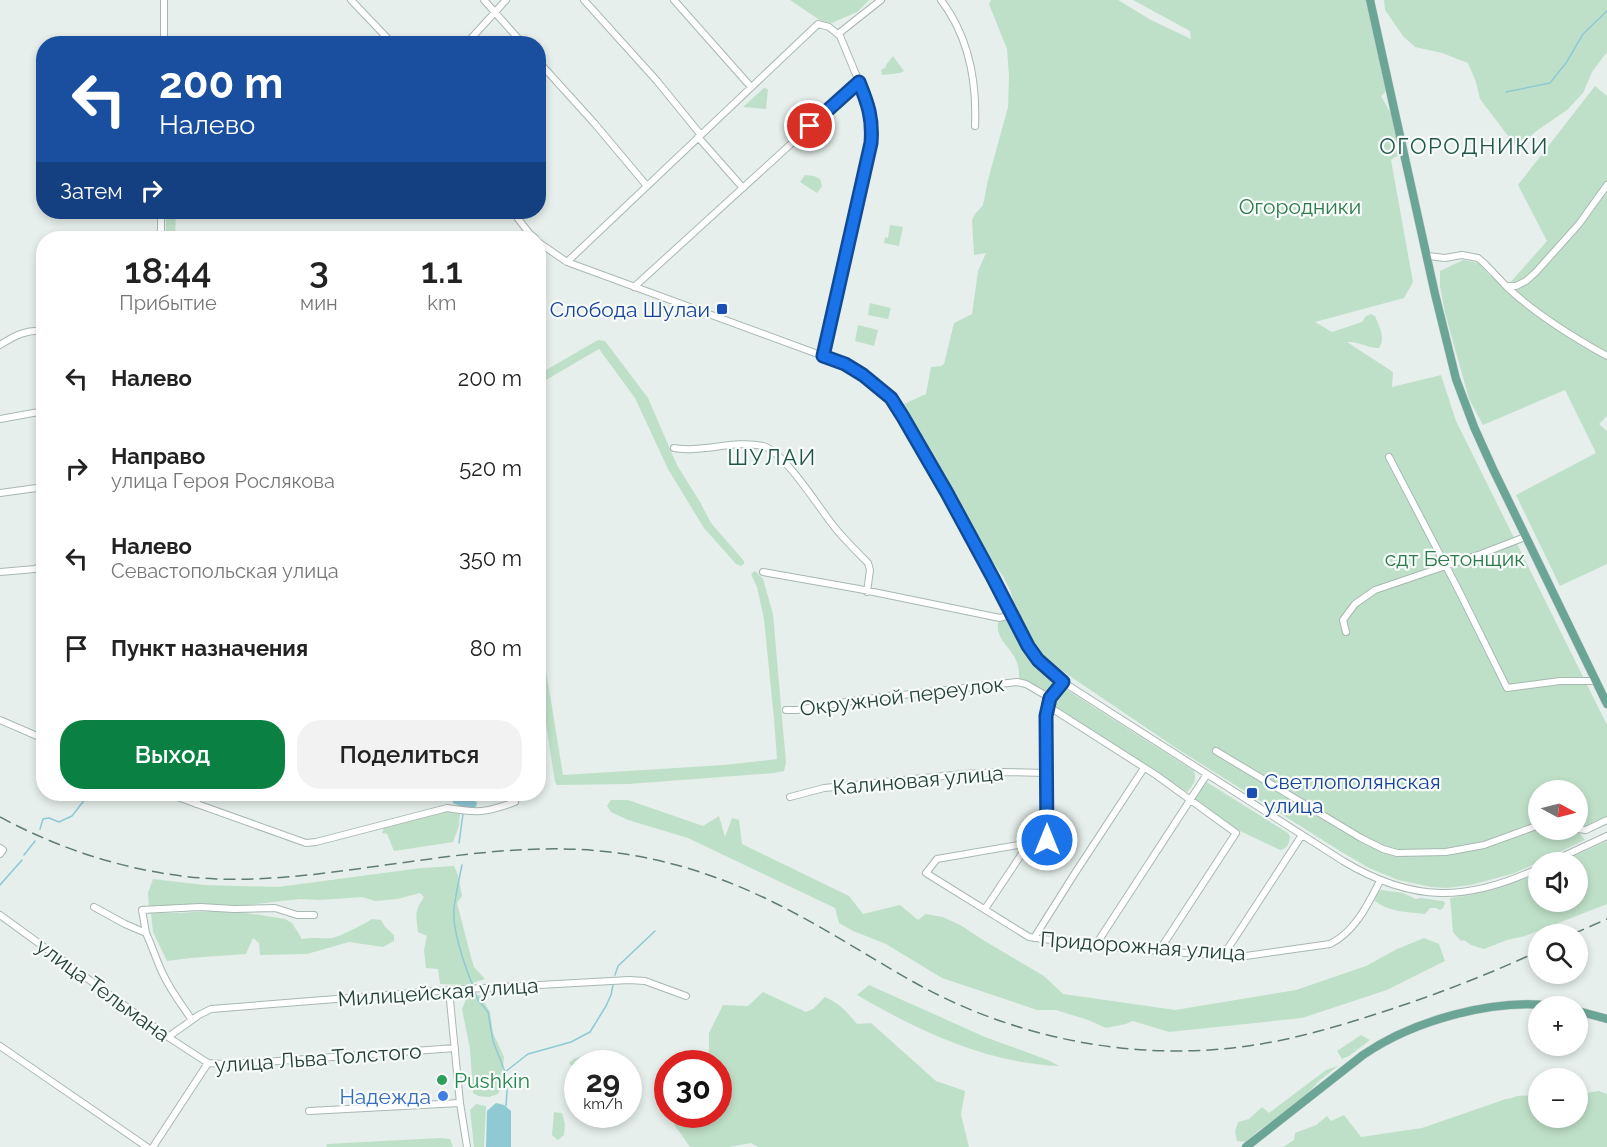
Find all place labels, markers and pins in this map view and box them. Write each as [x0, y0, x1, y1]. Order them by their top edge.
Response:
pin [784, 100, 835, 151]
place label: Слобода Шулаи [550, 297, 710, 322]
marker: Слобода Шулаи [715, 302, 729, 316]
place label: Светлополянская улица [1264, 769, 1441, 818]
marker: Светлополянская улица [1245, 786, 1259, 800]
place label: Pushkin [454, 1068, 530, 1093]
marker: Pushkin [435, 1073, 449, 1087]
place label: Надежда [339, 1084, 431, 1109]
marker: Надежда [436, 1089, 450, 1103]

